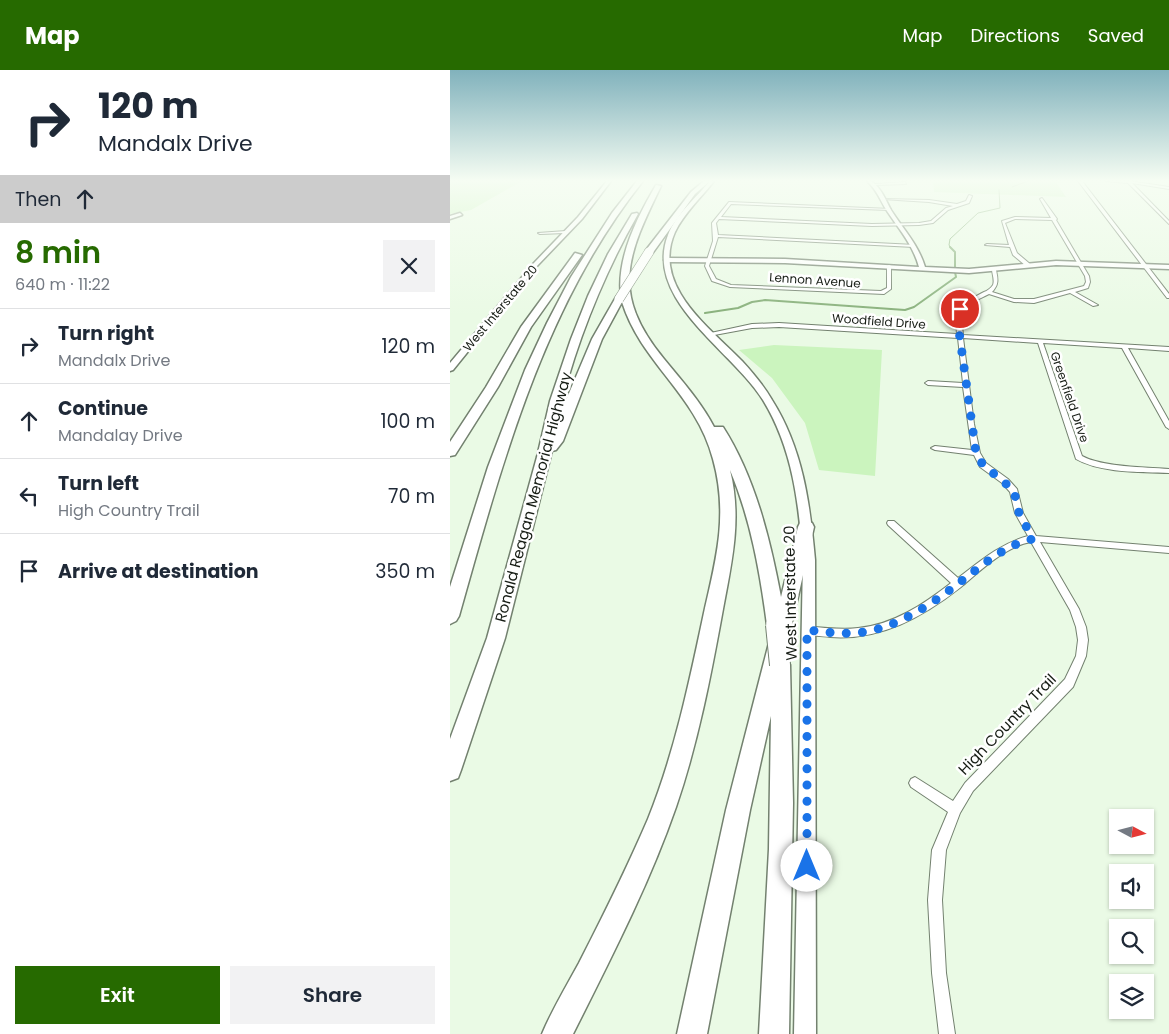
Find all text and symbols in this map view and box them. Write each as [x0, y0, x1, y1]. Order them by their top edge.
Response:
text: Map [25, 19, 80, 52]
text: Map [903, 23, 942, 48]
text: Directions [970, 23, 1060, 48]
text: Saved [1088, 23, 1144, 48]
text: 120 m [98, 81, 198, 130]
icon: right [15, 90, 80, 155]
text: Mandalx Drive [98, 128, 253, 159]
icon: ahead [71, 185, 99, 213]
text: Then [15, 186, 61, 213]
text: 8 min [15, 231, 101, 274]
button: close [383, 240, 435, 292]
street label: West Interstate 20 [459, 261, 541, 355]
street label: Lennon Avenue [769, 268, 861, 292]
text: 640 m · 11:22 [15, 273, 110, 296]
pin [939, 288, 981, 330]
icon: arrive [946, 295, 974, 323]
street label: Woodfield Drive [832, 309, 926, 333]
text: Turn right [58, 320, 154, 347]
icon: right [15, 332, 43, 360]
text: 120 m [381, 333, 435, 360]
text: Mandalx Drive [58, 349, 170, 372]
street label: Greenfield Drive [1046, 349, 1094, 445]
street label: Ronald Reagan Memorial Highway [489, 369, 577, 624]
text: Continue [58, 395, 148, 422]
icon: ahead [15, 407, 43, 435]
text: 100 m [380, 408, 435, 435]
text: Mandalay Drive [58, 424, 183, 447]
text: Turn left [58, 470, 139, 497]
icon: left [15, 482, 43, 510]
text: 70 m [388, 483, 435, 510]
text: High Country Trail [58, 499, 200, 522]
street label: West Interstate 20 [778, 525, 802, 661]
icon: arrive [15, 557, 43, 585]
text: Arrive at destination [58, 558, 259, 585]
text: 350 m [375, 558, 435, 585]
street label: High Country Trail [953, 669, 1061, 779]
north arrow [1109, 809, 1154, 854]
map controls [1109, 809, 1154, 1019]
position arrow [780, 839, 832, 891]
button: sound [1109, 864, 1154, 909]
button: search [1109, 919, 1154, 964]
button: Exit [15, 966, 220, 1024]
button: Share [230, 966, 435, 1024]
button: layers [1109, 974, 1154, 1019]

